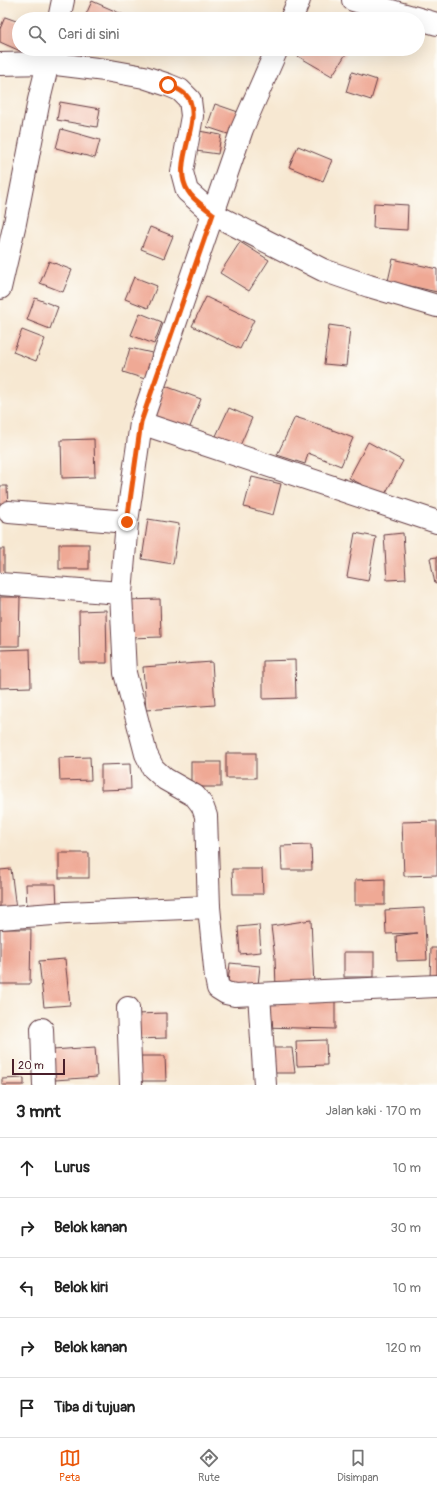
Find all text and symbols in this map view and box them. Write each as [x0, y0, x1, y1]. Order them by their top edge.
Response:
search box [12, 12, 425, 56]
icon: search [26, 23, 48, 45]
text: Cari di sini [58, 25, 119, 44]
route start [159, 76, 177, 94]
route end [118, 513, 136, 531]
scale bar [12, 1057, 65, 1076]
text: 20 m [18, 1059, 44, 1072]
text: 3 mnt [16, 1101, 61, 1122]
text: Jalan kaki · 170 m [326, 1103, 421, 1119]
icon: ahead [16, 1157, 38, 1179]
text: Lurus [54, 1158, 90, 1177]
text: 10 m [393, 1160, 421, 1176]
icon: right [16, 1217, 38, 1239]
text: Belok kanan [54, 1218, 127, 1237]
text: 30 m [391, 1220, 421, 1236]
icon: left [16, 1277, 38, 1299]
text: Belok kiri [54, 1278, 108, 1297]
text: 10 m [393, 1280, 421, 1296]
icon: right [16, 1337, 38, 1359]
text: Belok kanan [54, 1338, 127, 1357]
text: 120 m [385, 1340, 421, 1356]
icon: arrive [16, 1397, 38, 1419]
text: Tiba di tujuan [54, 1398, 135, 1417]
tab: Peta [59, 1447, 81, 1484]
tab: Rute [198, 1447, 220, 1484]
tab: Disimpan [337, 1447, 378, 1484]

